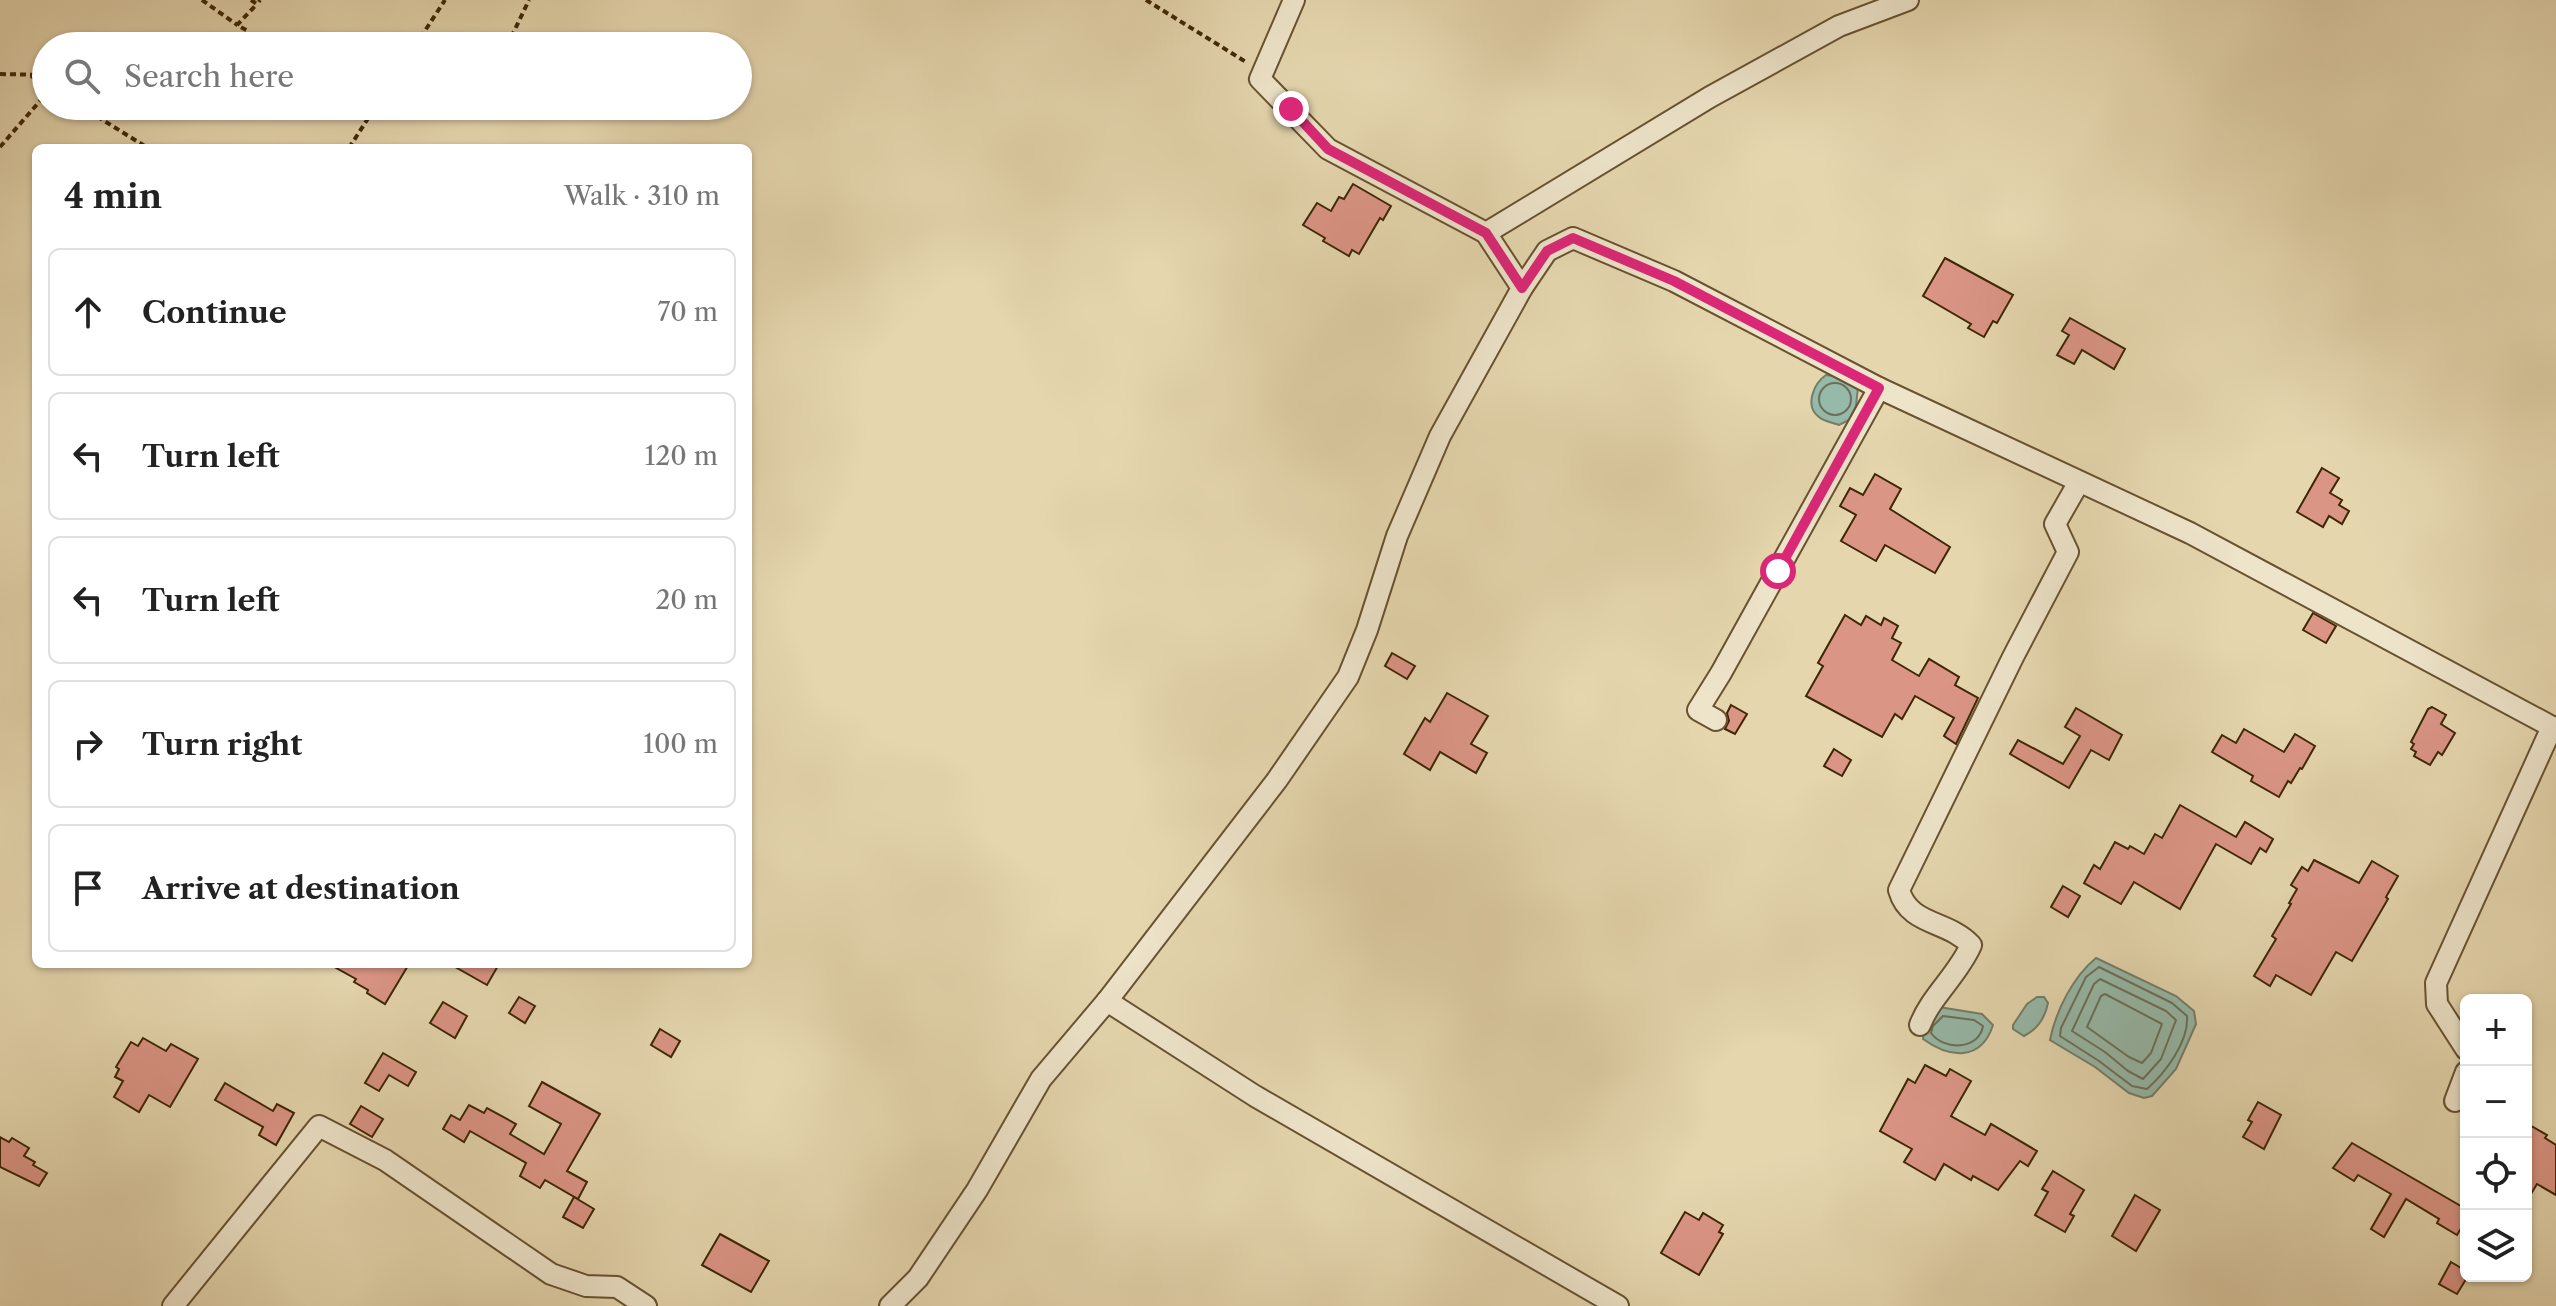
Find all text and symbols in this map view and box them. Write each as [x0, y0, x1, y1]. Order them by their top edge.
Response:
search box [32, 32, 752, 120]
icon: search [60, 54, 104, 98]
text: Search here [124, 58, 294, 95]
route end [1273, 91, 1309, 127]
text: 4 min [64, 175, 162, 217]
text: Walk · 310 m [564, 180, 720, 212]
icon: ahead [66, 290, 110, 334]
text: Continue [142, 294, 287, 331]
text: 70 m [658, 296, 718, 328]
icon: left [66, 434, 110, 478]
text: Turn left [142, 438, 279, 475]
text: 120 m [644, 440, 718, 472]
route start [1760, 553, 1796, 589]
icon: left [66, 578, 110, 622]
text: Turn left [142, 582, 279, 619]
text: 20 m [655, 584, 718, 616]
icon: right [66, 722, 110, 766]
text: Turn right [142, 726, 302, 763]
text: 100 m [643, 728, 718, 760]
icon: arrive [66, 866, 110, 910]
text: Arrive at destination [142, 870, 460, 907]
map controls [2460, 994, 2532, 1282]
button: + [2460, 994, 2532, 1066]
button: − [2460, 1066, 2532, 1138]
button: locate [2460, 1138, 2532, 1210]
button: layers [2460, 1210, 2532, 1282]

